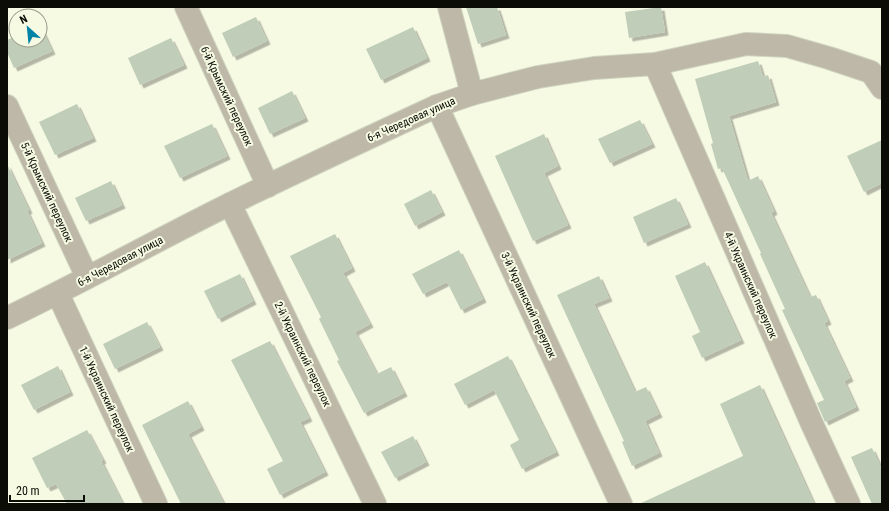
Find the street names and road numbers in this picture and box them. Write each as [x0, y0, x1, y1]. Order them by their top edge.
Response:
street label: 6-й Крымский переулок [198, 44, 256, 149]
street label: 6-я Чередовая улица [365, 94, 457, 145]
street label: 5-й Крымский переулок [18, 140, 76, 245]
street label: 4-й Украинский переулок [721, 230, 780, 341]
street label: 6-я Чередовая улица [75, 233, 165, 289]
street label: 3-й Украинский переулок [498, 250, 559, 361]
street label: 2-й Украинский переулок [271, 300, 334, 409]
street label: 1-й Украинский переулок [76, 344, 137, 455]

